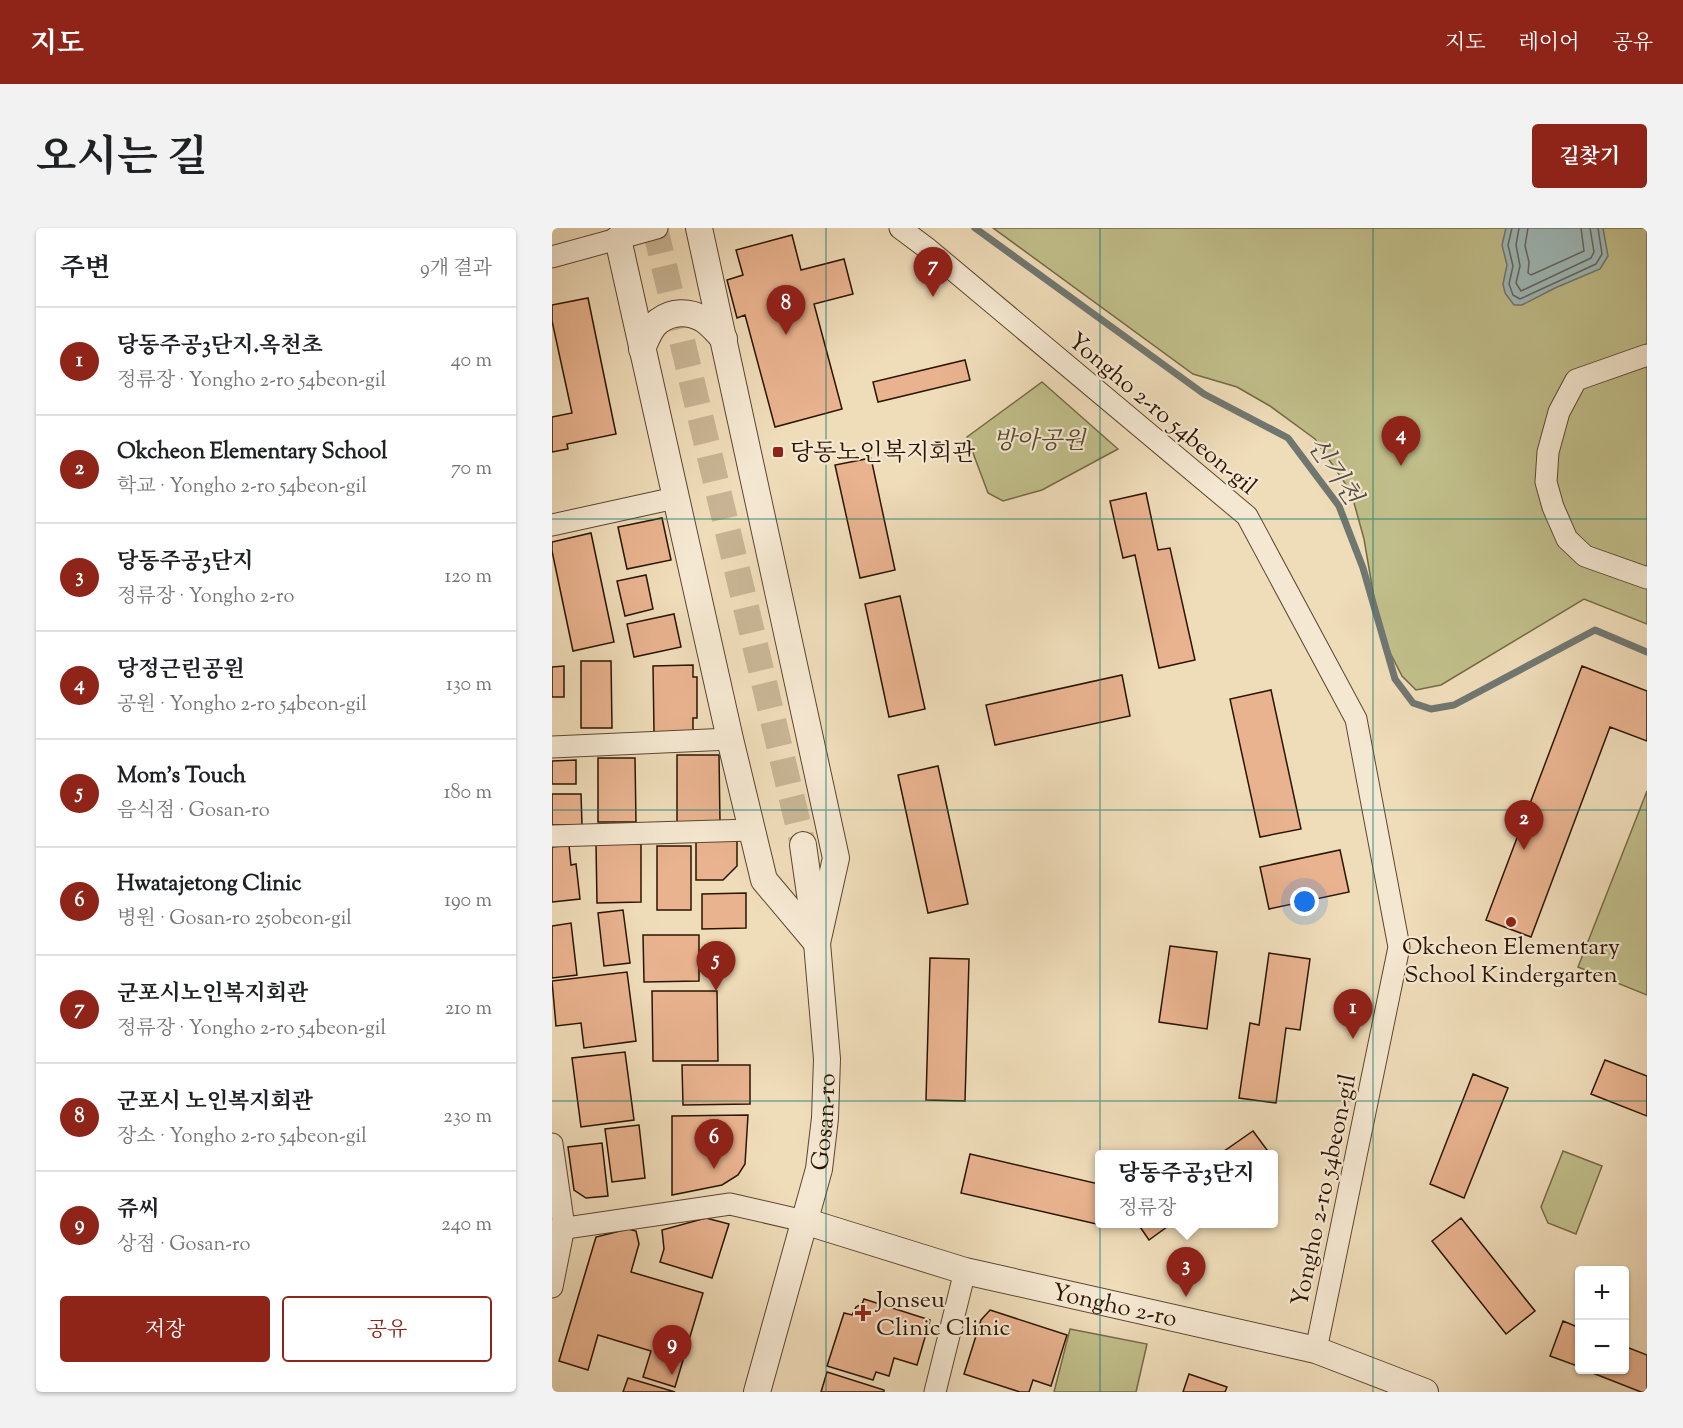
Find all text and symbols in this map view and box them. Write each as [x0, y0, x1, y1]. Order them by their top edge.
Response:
text: 지도 [30, 25, 84, 65]
text: 지도 [1445, 29, 1486, 59]
text: 레이어 [1519, 29, 1579, 59]
text: 공유 [1612, 29, 1653, 59]
button: 길찾기 [1532, 124, 1647, 188]
text: 오시는 길 [36, 130, 207, 190]
pin: 7 [914, 248, 952, 297]
text: 주변 [60, 251, 110, 288]
text: 9개 결과 [420, 255, 492, 284]
pin: 8 [766, 285, 806, 335]
street label: Yongho 2-ro 54beon-gil [1060, 325, 1264, 504]
text: 당동주공3단지.옥천초 [117, 331, 323, 363]
text: 1 [76, 347, 83, 376]
text: 40 m [451, 347, 492, 376]
text: 정류장 · Yongho 2-ro 54beon-gil [117, 367, 386, 396]
pin: 4 [1382, 416, 1420, 466]
park label: 방아공원 [993, 425, 1087, 459]
water label: 신기천 [1297, 430, 1370, 515]
text: Okcheon Elementary School [117, 437, 387, 469]
place label: 당동노인복지회관 [790, 437, 975, 471]
marker: 당동노인복지회관 [771, 445, 785, 459]
text: 2 [75, 455, 84, 484]
text: 70 m [451, 455, 492, 484]
text: 학교 · Yongho 2-ro 54beon-gil [117, 473, 367, 502]
text: 당동주공3단지 [117, 547, 253, 579]
text: 3 [75, 563, 84, 592]
text: 120 m [444, 563, 492, 592]
text: 정류장 · Yongho 2-ro [117, 583, 294, 612]
text: 당정근린공원 [117, 655, 245, 687]
text: 4 [74, 671, 85, 700]
text: 130 m [446, 671, 492, 700]
text: 공원 · Yongho 2-ro 54beon-gil [117, 691, 367, 720]
text: Mom's Touch [117, 761, 246, 793]
text: 5 [76, 779, 83, 808]
text: 180 m [444, 779, 492, 808]
text: 음식점 · Gosan-ro [117, 797, 270, 826]
pin: 2 [1504, 800, 1544, 850]
text: Hwatajetong Clinic [117, 869, 301, 901]
text: 6 [75, 887, 84, 916]
text: 190 m [444, 887, 492, 916]
your location [1290, 887, 1319, 916]
text: 병원 · Gosan-ro 250beon-gil [117, 905, 352, 934]
marker: Okcheon Elementary School Kindergarten [1504, 915, 1518, 929]
place label: Okcheon Elementary School Kindergarten [1402, 931, 1620, 993]
pin: 5 [696, 942, 736, 991]
text: 군포시노인복지회관 [117, 979, 308, 1011]
pin: 1 [1334, 990, 1372, 1039]
text: 7 [74, 995, 85, 1024]
text: 210 m [445, 995, 492, 1024]
text: 정류장 · Yongho 2-ro 54beon-gil [117, 1015, 386, 1044]
street label: Yongho 2-ro 54beon-gil [1284, 1071, 1366, 1310]
street label: Gosan-ro [804, 1073, 846, 1172]
text: 군포시 노인복지회관 [117, 1087, 313, 1119]
text: 8 [75, 1103, 85, 1132]
text: 230 m [443, 1103, 492, 1132]
pin: 6 [694, 1120, 734, 1169]
text: 장소 · Yongho 2-ro 54beon-gil [117, 1123, 367, 1152]
popup [1095, 1150, 1278, 1228]
text: 당동주공3단지 [1118, 1159, 1255, 1191]
text: 쥬씨 [117, 1195, 160, 1227]
text: 정류장 [1118, 1195, 1176, 1224]
text: 9 [75, 1211, 84, 1240]
text: 240 m [441, 1211, 492, 1240]
text: 상점 · Gosan-ro [117, 1231, 250, 1260]
pin: 3 [1166, 1248, 1206, 1297]
map controls [1575, 1266, 1629, 1374]
button: + [1575, 1266, 1629, 1320]
street label: Yongho 2-ro [1048, 1276, 1180, 1337]
place label: Jonseu Clinic Clinic [874, 1284, 1010, 1346]
button: 저장 [60, 1296, 270, 1362]
button: 공유 [282, 1296, 492, 1362]
marker: Jonseu Clinic Clinic [854, 1304, 872, 1322]
button: − [1575, 1320, 1629, 1374]
pin: 9 [652, 1326, 692, 1375]

